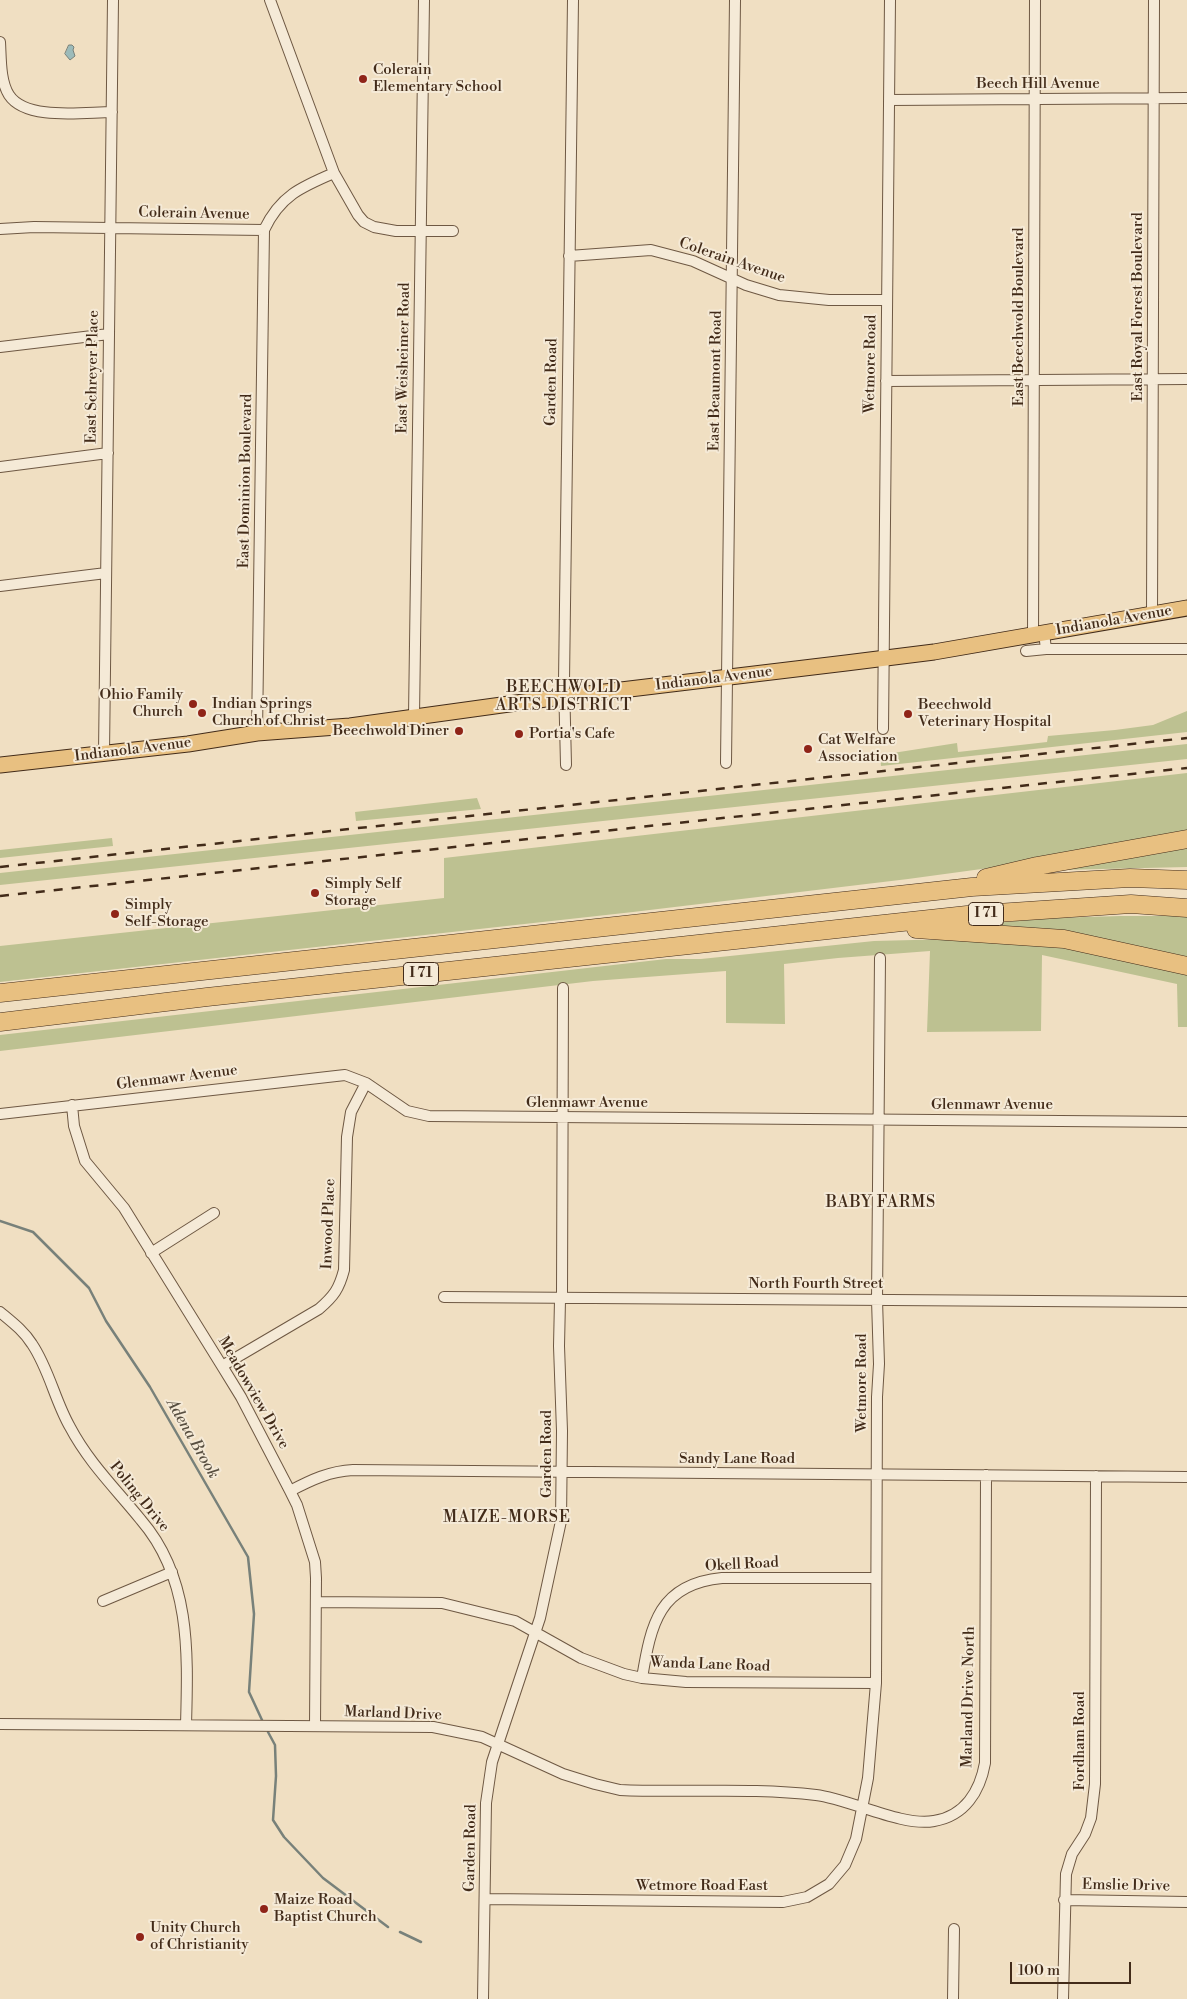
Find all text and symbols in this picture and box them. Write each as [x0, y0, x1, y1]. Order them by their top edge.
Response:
place label: Colerain Elementary School [373, 61, 502, 96]
marker: Colerain Elementary School [357, 73, 369, 85]
street label: Beech Hill Avenue [976, 75, 1100, 93]
street label: Colerain Avenue [138, 204, 250, 224]
street label: East Royal Forest Boulevard [1129, 212, 1147, 402]
street label: East Beechwold Boulevard [1010, 227, 1028, 407]
street label: Colerain Avenue [677, 234, 787, 288]
street label: East Weisheimer Road [394, 282, 414, 434]
street label: East Schreyer Place [83, 310, 103, 444]
street label: East Beaumont Road [706, 310, 726, 452]
street label: Wetmore Road [861, 314, 881, 414]
street label: Garden Road [542, 338, 562, 426]
street label: East Dominion Boulevard [235, 393, 257, 569]
street label: Indianola Avenue [1055, 602, 1173, 640]
street label: Indianola Avenue [655, 663, 773, 695]
district label: BEECHWOLD ARTS DISTRICT [494, 678, 634, 716]
place label: Ohio Family Church [99, 686, 183, 721]
place label: Indian Springs Church of Christ [212, 695, 325, 730]
place label: Beechwold Veterinary Hospital [918, 696, 1051, 731]
marker: Ohio Family Church [187, 698, 199, 710]
marker: Indian Springs Church of Christ [196, 707, 208, 719]
marker: Beechwold Veterinary Hospital [902, 708, 914, 720]
place label: Beechwold Diner [333, 722, 449, 740]
marker: Beechwold Diner [453, 725, 465, 737]
place label: Portia's Cafe [529, 725, 615, 743]
marker: Portia's Cafe [513, 728, 525, 740]
place label: Cat Welfare Association [818, 731, 898, 766]
street label: Indianola Avenue [74, 734, 192, 766]
marker: Cat Welfare Association [802, 743, 814, 755]
place label: Simply Self Storage [325, 875, 401, 910]
marker: Simply Self Storage [309, 887, 321, 899]
place label: Simply Self-Storage [125, 896, 209, 931]
road number: I 71 [968, 902, 1004, 926]
marker: Simply Self-Storage [109, 908, 121, 920]
road number: I 71 [404, 962, 438, 986]
street label: Glenmawr Avenue [115, 1062, 239, 1094]
street label: Glenmawr Avenue [526, 1094, 648, 1112]
street label: Glenmawr Avenue [931, 1096, 1053, 1114]
street label: Inwood Place [318, 1178, 340, 1270]
district label: BABY FARMS [824, 1193, 938, 1213]
street label: North Fourth Street [749, 1275, 883, 1293]
street label: Meadowview Drive [213, 1334, 293, 1452]
street label: Wetmore Road [853, 1334, 871, 1432]
water label: Adena Brook [161, 1396, 223, 1482]
street label: Garden Road [538, 1410, 556, 1498]
street label: Sandy Lane Road [679, 1450, 795, 1468]
street label: Poling Drive [105, 1458, 173, 1536]
district label: MAIZE-MORSE [442, 1508, 572, 1528]
street label: Okell Road [705, 1554, 779, 1576]
street label: Marland Drive North [959, 1626, 979, 1768]
street label: Wanda Lane Road [650, 1654, 770, 1676]
street label: Fordham Road [1071, 1691, 1089, 1791]
street label: Marland Drive [344, 1703, 442, 1725]
street label: Garden Road [461, 1804, 481, 1892]
street label: Emslie Drive [1082, 1876, 1170, 1896]
street label: Wetmore Road East [636, 1877, 768, 1895]
place label: Maize Road Baptist Church [274, 1891, 377, 1926]
marker: Maize Road Baptist Church [258, 1903, 270, 1915]
place label: Unity Church of Christianity [150, 1919, 249, 1954]
marker: Unity Church of Christianity [134, 1931, 146, 1943]
scale bar [1012, 1952, 1133, 1984]
text: 100 m [1018, 1961, 1060, 1980]

